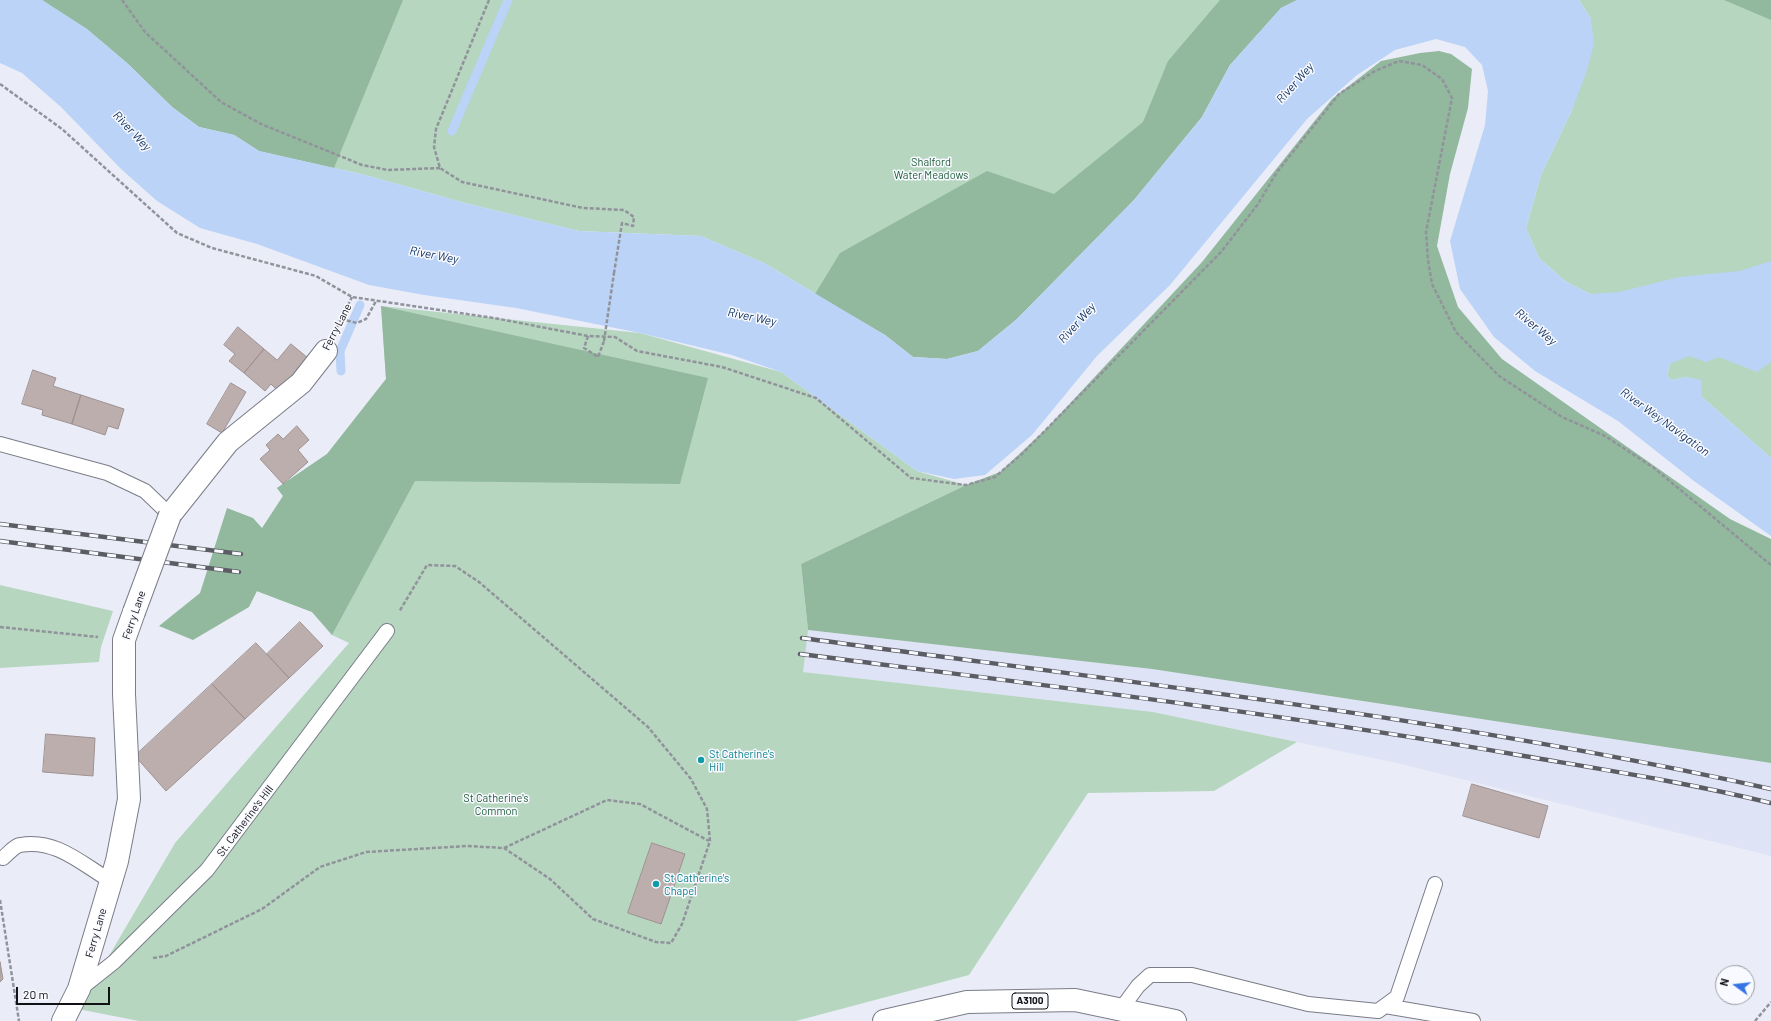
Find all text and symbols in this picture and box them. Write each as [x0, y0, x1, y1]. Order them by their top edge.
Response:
water label: River Wey [1273, 60, 1317, 106]
water label: River Wey [110, 108, 154, 154]
park label: Shalford Water Meadows [894, 155, 968, 181]
water label: River Wey [408, 243, 460, 267]
water label: River Wey [1055, 300, 1099, 346]
street label: Ferry Lane [320, 301, 354, 353]
water label: River Wey [726, 305, 778, 329]
water label: River Wey [1513, 306, 1559, 348]
water label: River Wey Navigation [1618, 385, 1712, 459]
street label: Ferry Lane [119, 589, 149, 641]
place label: St Catherine's Hill [709, 747, 774, 773]
marker: St Catherine's Hill [696, 755, 706, 765]
street label: St. Catherine's Hill [214, 783, 276, 859]
park label: St Catherine's Common [463, 791, 529, 817]
place label: St Catherine's Chapel [664, 871, 729, 897]
marker: St Catherine's Chapel [651, 879, 661, 889]
street label: Ferry Lane [83, 907, 109, 959]
north arrow [1715, 965, 1755, 1005]
text: N [1717, 977, 1731, 987]
scale bar [18, 979, 112, 1005]
text: 20 m [23, 987, 49, 1001]
road number: A3100 [1012, 993, 1048, 1009]

